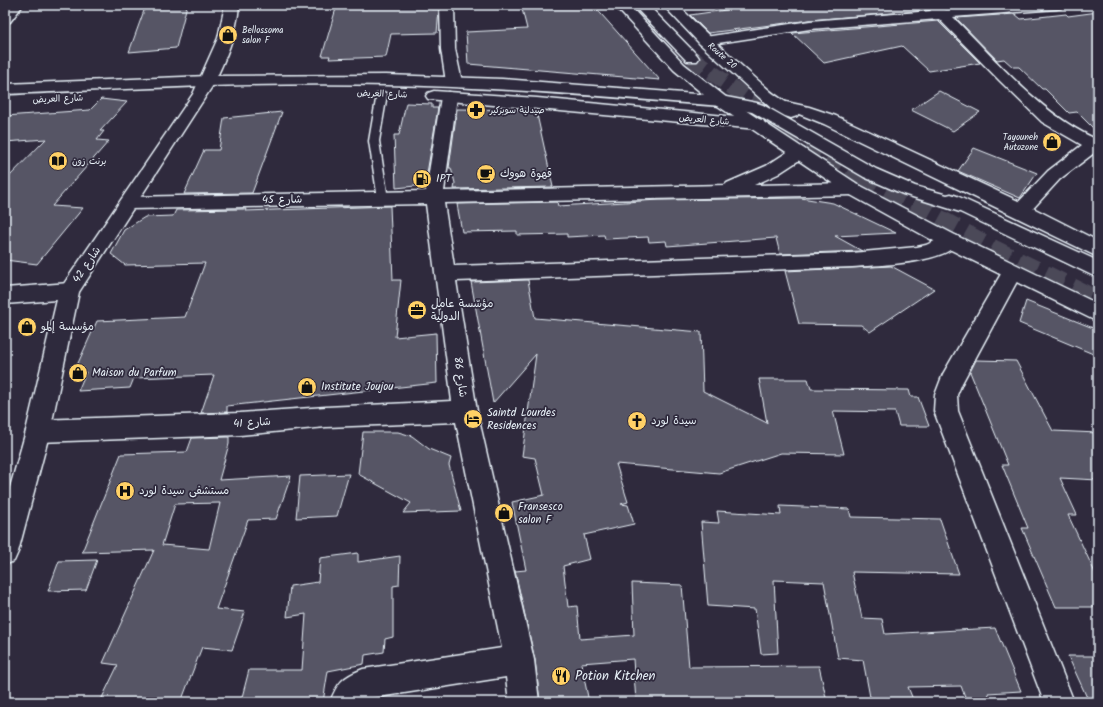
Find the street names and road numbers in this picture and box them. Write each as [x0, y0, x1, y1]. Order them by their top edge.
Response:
street label: Route 20 [704, 39, 740, 73]
street label: شارع العريض [357, 86, 408, 102]
street label: شارع العريض [33, 91, 84, 107]
street label: شارع العريض [678, 110, 730, 130]
street label: شارع 45 [262, 191, 302, 209]
street label: شارع 42 [68, 243, 106, 287]
street label: شارع 86 [448, 355, 472, 399]
street label: شارع 41 [233, 413, 271, 433]

